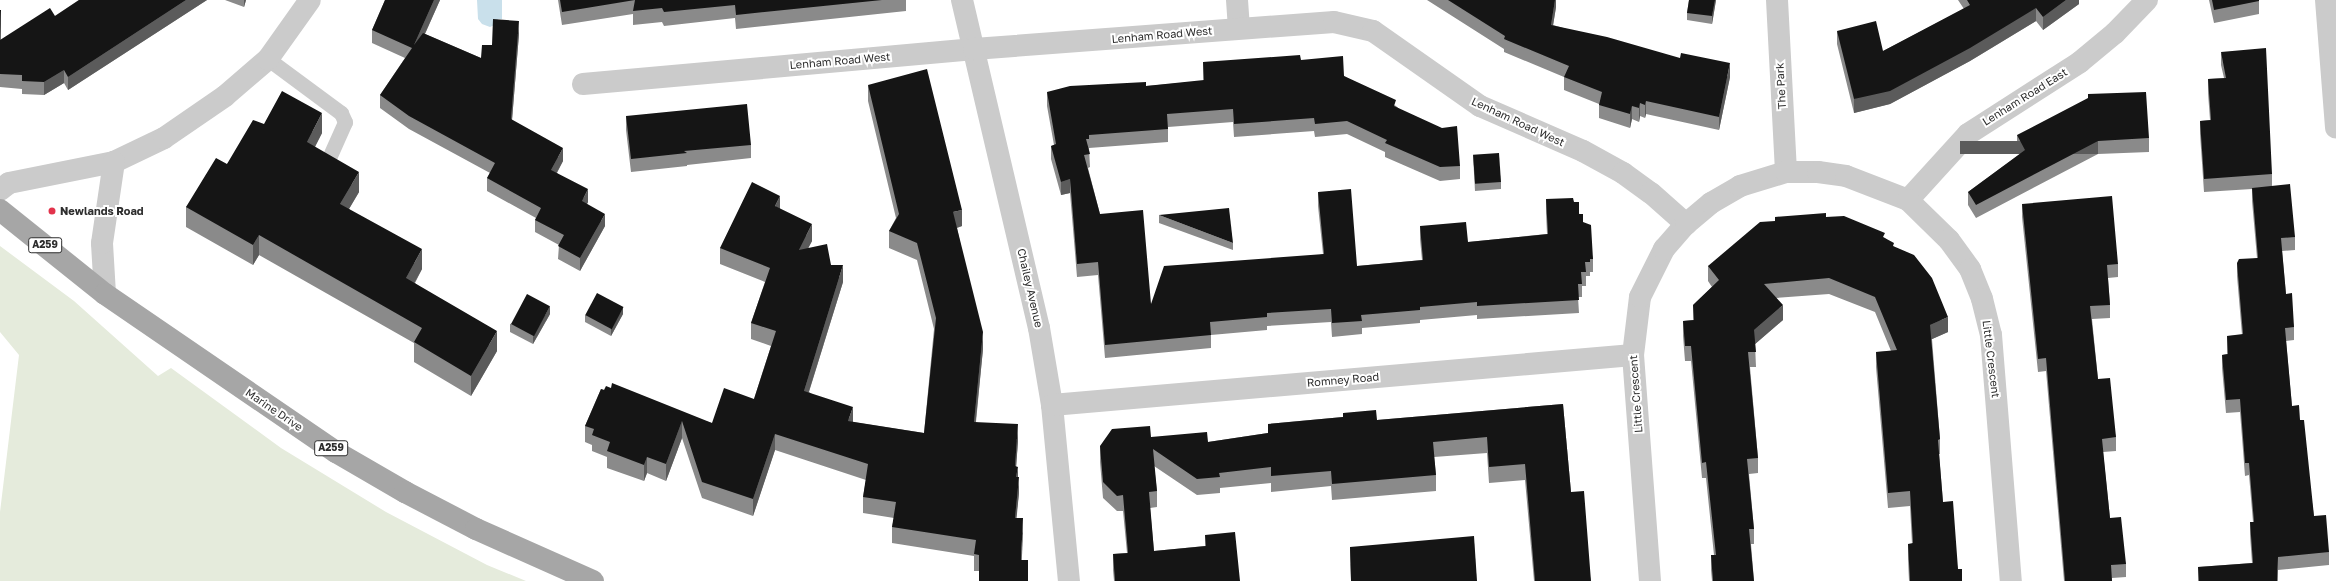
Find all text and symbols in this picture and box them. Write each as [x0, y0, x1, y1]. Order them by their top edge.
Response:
street label: Lenham Road West [1111, 24, 1213, 46]
street label: Lenham Road West [789, 50, 891, 72]
street label: The Park [1773, 62, 1789, 110]
street label: Lenham Road East [1980, 66, 2070, 128]
street label: Lenham Road West [1469, 95, 1567, 149]
place label: Newlands Road [60, 204, 144, 218]
marker: Newlands Road [47, 206, 57, 216]
road number: A259 [28, 237, 62, 253]
street label: Chailey Avenue [1014, 247, 1046, 329]
street label: Little Crescent [1980, 320, 2002, 398]
street label: Little Crescent [1627, 355, 1645, 433]
street label: Romney Road [1306, 370, 1380, 390]
street label: Marine Drive [243, 386, 305, 434]
road number: A259 [314, 440, 348, 456]

